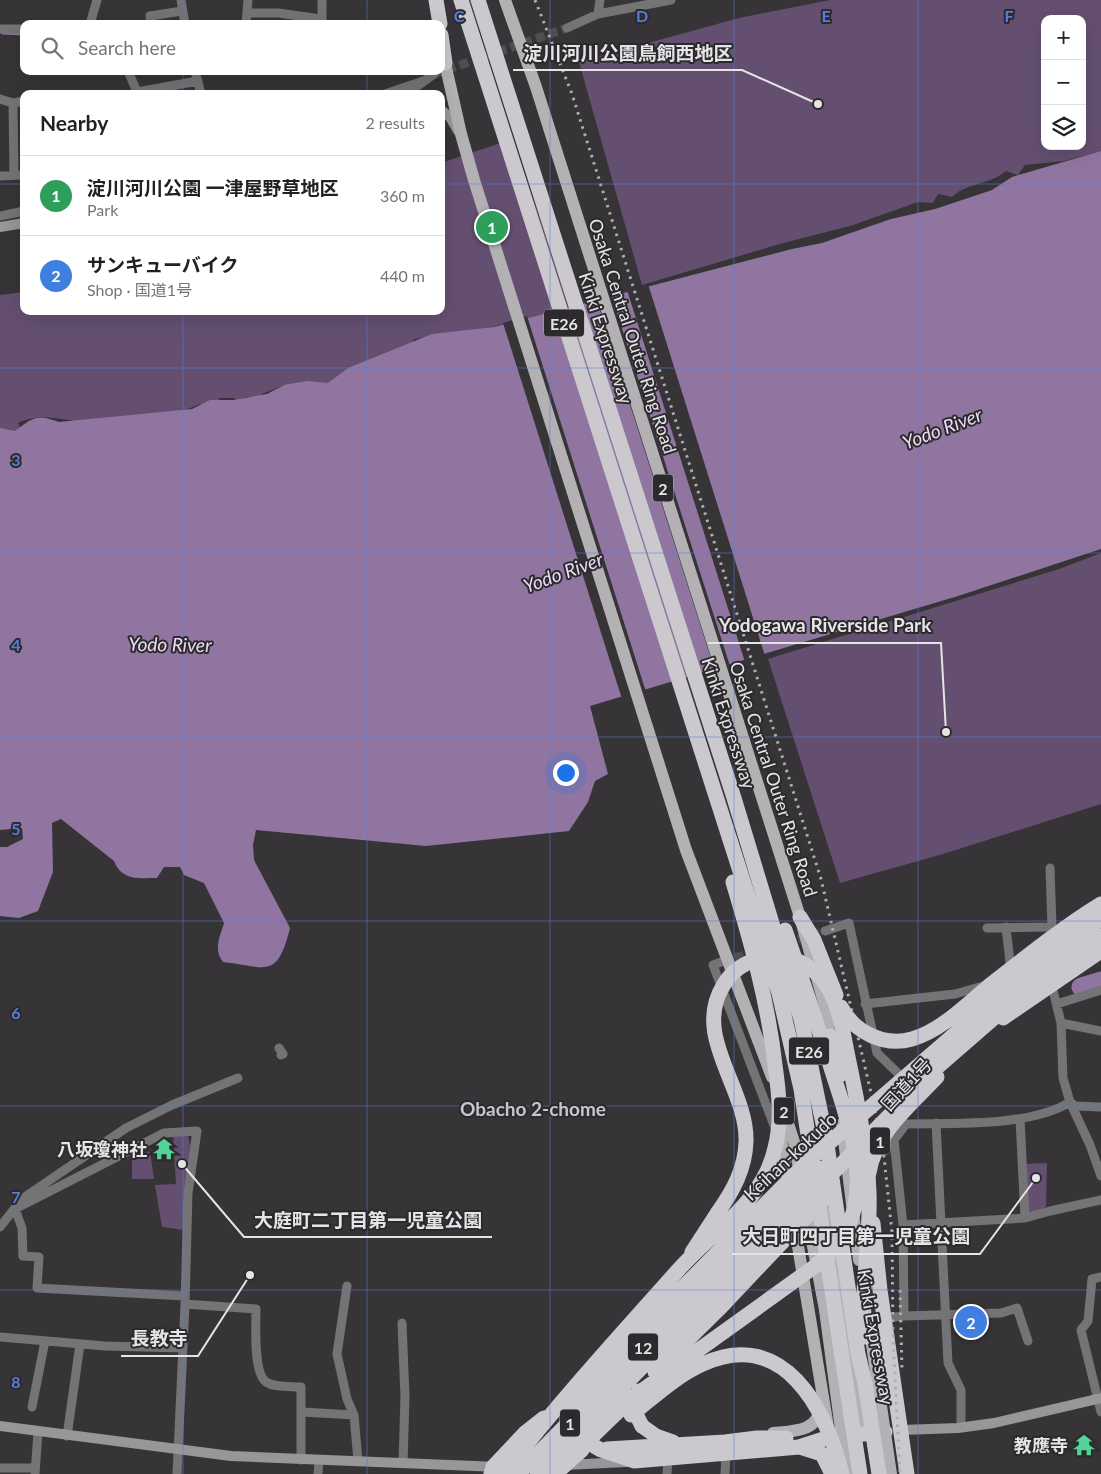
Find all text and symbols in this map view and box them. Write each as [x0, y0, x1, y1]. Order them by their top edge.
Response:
text: C [454, 6, 465, 25]
text: D [636, 6, 648, 25]
text: E [821, 6, 831, 25]
text: F [1004, 6, 1014, 25]
map controls [1041, 15, 1086, 150]
button: + [1041, 15, 1086, 60]
search box [20, 20, 445, 75]
icon: search [38, 34, 66, 62]
text: Search here [78, 36, 176, 59]
callout: 淀川河川公園鳥飼西地区 [513, 36, 742, 70]
text: 淀川河川公園鳥飼西地区 [523, 41, 733, 64]
button: − [1041, 60, 1086, 105]
button: layers [1041, 105, 1086, 150]
text: Nearby [40, 110, 108, 135]
text: 2 results [365, 113, 425, 132]
text: 淀川河川公園 一津屋野草地区 [87, 176, 339, 199]
text: 1 [51, 186, 61, 205]
text: 360 m [380, 186, 425, 205]
text: Park [87, 200, 118, 219]
pin: 1 [476, 208, 508, 246]
street label: Osaka Central Outer Ring Road [585, 216, 681, 456]
text: サンキューバイク [87, 253, 238, 276]
text: 2 [51, 266, 61, 285]
text: 440 m [380, 266, 425, 285]
street label: Kinki Expressway [574, 269, 638, 407]
text: Shop · 国道1号 [87, 280, 192, 299]
road number: E26 [544, 309, 584, 336]
water label: Yodo River [899, 402, 985, 454]
text: 3 [11, 450, 21, 469]
road number: 2 [653, 474, 673, 502]
water label: Yodo River [520, 547, 606, 597]
callout: Yodogawa Riverside Park [708, 609, 941, 643]
text: Yodogawa Riverside Park [718, 613, 932, 636]
water label: Yodo River [128, 632, 212, 656]
text: 4 [11, 635, 21, 654]
street label: Kinki Expressway [697, 654, 761, 792]
street label: Osaka Central Outer Ring Road [726, 659, 822, 899]
your location [553, 760, 579, 786]
text: 5 [11, 819, 21, 838]
text: 6 [11, 1003, 21, 1022]
road number: E26 [789, 1038, 829, 1064]
street label: 国道1号 [876, 1053, 936, 1115]
district label: Obacho 2-chome [460, 1097, 606, 1120]
road number: 2 [774, 1098, 794, 1124]
street label: Keihan-kokudo [739, 1107, 841, 1205]
road number: 1 [870, 1128, 890, 1154]
temple icon: 八坂瓊神社 [151, 1136, 177, 1162]
place label: 八坂瓊神社 [57, 1138, 147, 1160]
text: 7 [11, 1187, 21, 1206]
callout: 大庭町二丁目第一児童公園 [244, 1203, 492, 1237]
text: 大庭町二丁目第一児童公園 [254, 1208, 482, 1231]
callout: 大日町四丁目第一児童公園 [732, 1220, 980, 1254]
text: 大日町四丁目第一児童公園 [742, 1224, 970, 1247]
street label: Kinki Expressway [853, 1268, 899, 1407]
pin: 2 [955, 1303, 987, 1341]
callout: 長教寺 [121, 1322, 198, 1356]
text: 長教寺 [130, 1326, 188, 1349]
road number: 12 [628, 1334, 658, 1360]
text: 8 [11, 1372, 21, 1391]
road number: 1 [560, 1410, 580, 1436]
temple icon: 教應寺 [1071, 1432, 1097, 1458]
place label: 教應寺 [1014, 1434, 1068, 1456]

